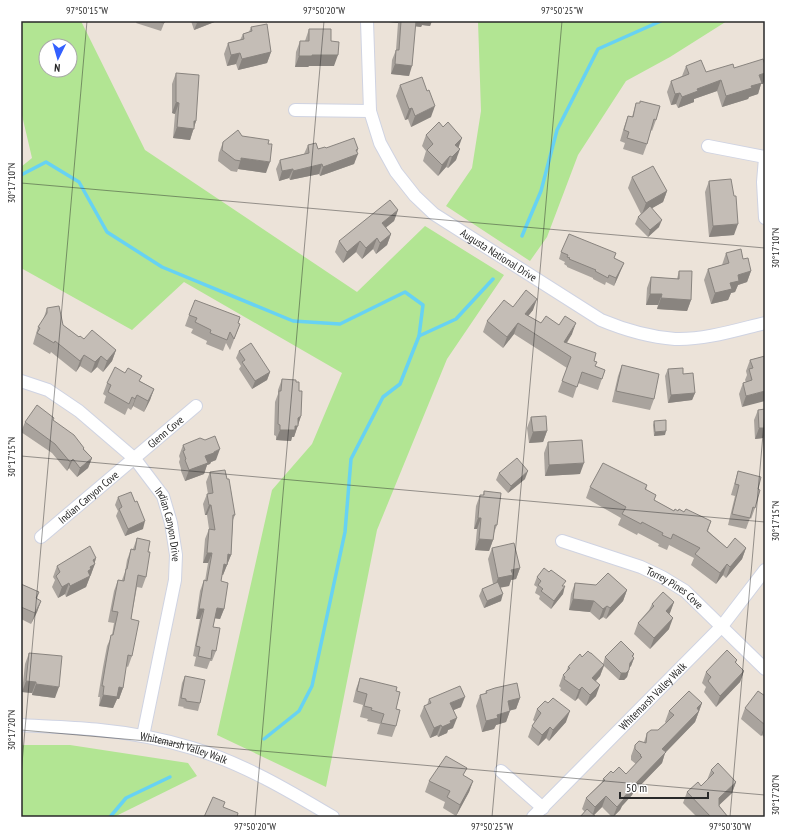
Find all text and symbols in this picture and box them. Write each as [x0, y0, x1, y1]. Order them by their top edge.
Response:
text: 97°50'15"W [66, 4, 108, 17]
text: 97°50'20"W [303, 4, 345, 17]
text: 97°50'25"W [541, 4, 583, 17]
north arrow [38, 38, 78, 78]
text: N [54, 61, 61, 75]
text: 30°17'10"N [5, 163, 18, 203]
street label: Augusta National Drive [458, 226, 540, 285]
text: 30°17'10"N [769, 228, 782, 268]
street label: Glenn Cove [145, 412, 187, 451]
text: 30°17'15"N [5, 437, 18, 477]
street label: Indian Canyon Cove [55, 467, 122, 526]
street label: Indian Canyon Drive [152, 484, 183, 562]
text: 30°17'15"N [769, 501, 782, 541]
street label: Torrey Pines Cove [644, 564, 706, 612]
street label: Whitemarsh Valley Walk [616, 659, 690, 733]
text: 30°17'20"N [5, 710, 18, 750]
street label: Whitemarsh Valley Walk [139, 729, 230, 767]
scale bar [620, 774, 708, 800]
text: 30°17'20"N [769, 775, 782, 815]
text: 50 m [626, 780, 647, 795]
text: 97°50'20"W [234, 820, 276, 833]
text: 97°50'25"W [471, 820, 513, 833]
text: 97°50'30"W [709, 820, 751, 833]

